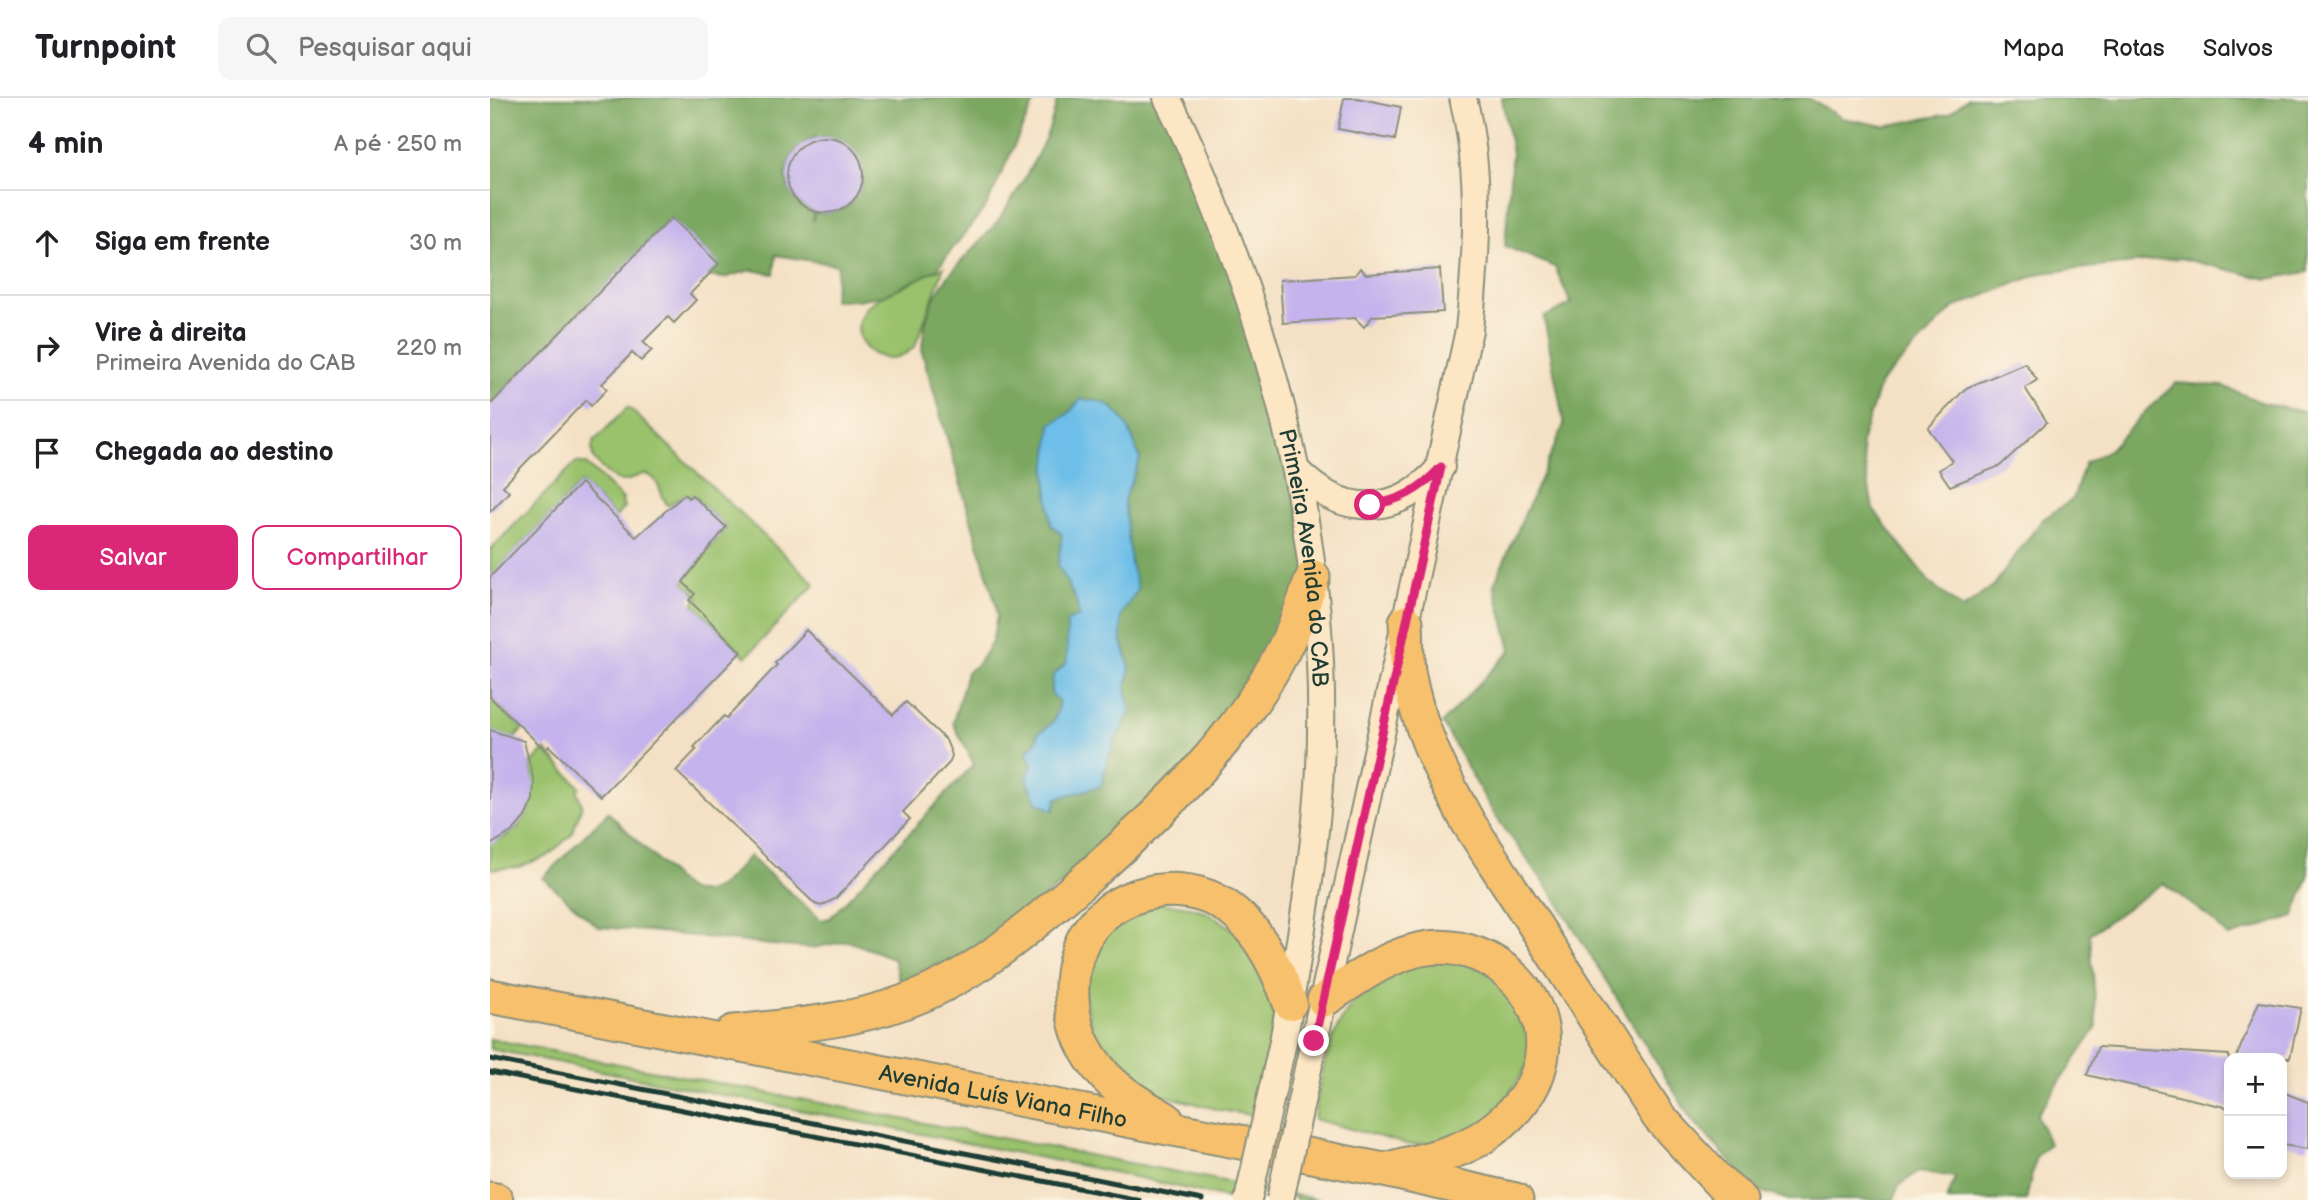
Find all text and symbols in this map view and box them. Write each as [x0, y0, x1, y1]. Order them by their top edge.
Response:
search box [218, 17, 708, 80]
text: Turnpoint [35, 28, 176, 68]
icon: search [242, 29, 280, 67]
text: Pesquisar aqui [298, 33, 472, 64]
text: Mapa [2002, 34, 2064, 63]
text: Rotas [2102, 34, 2165, 63]
text: Salvos [2203, 34, 2273, 63]
text: 4 min [28, 126, 103, 162]
text: A pé · 250 m [334, 130, 462, 158]
icon: ahead [28, 224, 66, 262]
text: Siga em frente [95, 227, 270, 258]
text: 30 m [409, 229, 462, 257]
text: Vire à direita [95, 318, 247, 349]
icon: right [28, 329, 66, 367]
text: 220 m [396, 334, 462, 362]
text: Primeira Avenida do CAB [95, 349, 356, 377]
street label: Primeira Avenida do CAB [1272, 426, 1334, 688]
icon: arrive [28, 434, 66, 472]
text: Chegada ao destino [95, 437, 333, 468]
route start [1354, 489, 1385, 520]
button: Salvar [28, 525, 238, 590]
button: Compartilhar [252, 525, 462, 590]
route end [1298, 1025, 1329, 1056]
map controls [2224, 1053, 2287, 1179]
button: + [2224, 1053, 2287, 1116]
street label: Avenida Luís Viana Filho [877, 1059, 1130, 1135]
button: − [2224, 1116, 2287, 1179]

